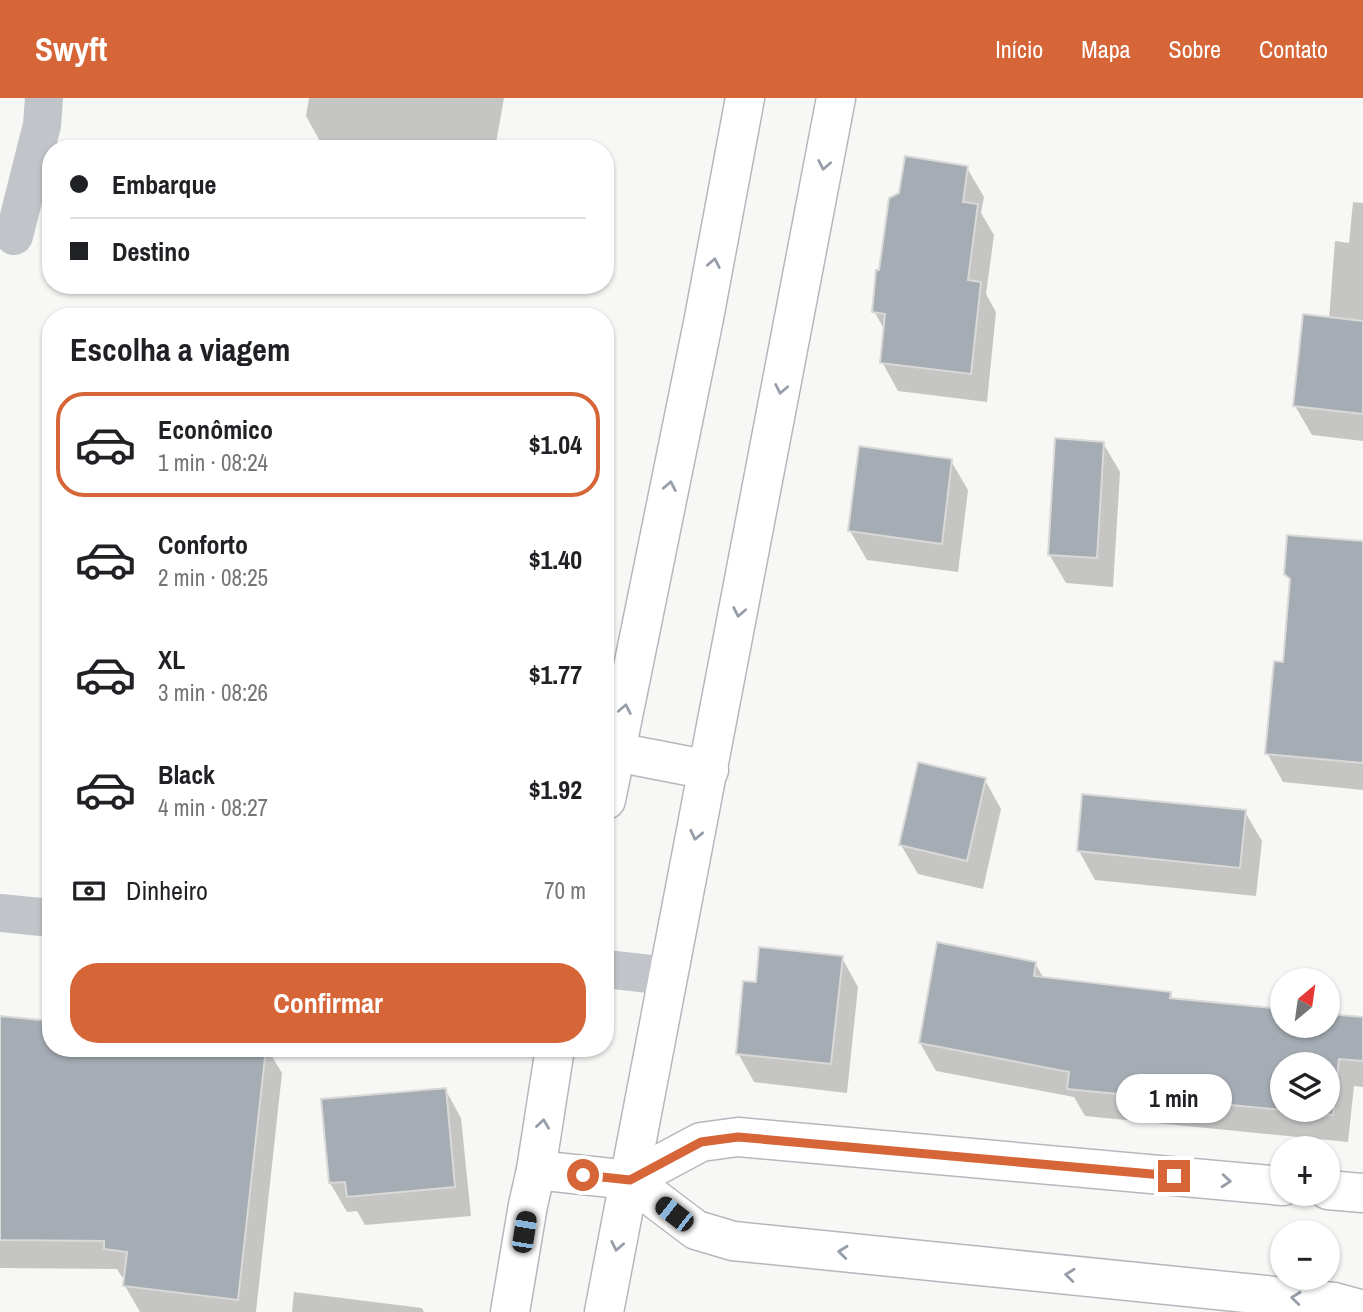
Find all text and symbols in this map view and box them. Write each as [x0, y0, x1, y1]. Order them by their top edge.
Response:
text: Swyft [35, 27, 107, 71]
text: Início [995, 33, 1043, 65]
text: Mapa [1081, 33, 1131, 65]
text: Sobre [1169, 33, 1221, 65]
text: Contato [1259, 33, 1328, 65]
one-way arrow [817, 159, 832, 171]
text: Embarque [112, 167, 216, 202]
text: Destino [112, 234, 190, 269]
one-way arrow [706, 257, 721, 269]
text: Escolha a viagem [70, 328, 290, 371]
one-way arrow [775, 383, 790, 395]
text: Econômico [158, 412, 273, 447]
icon: car [74, 413, 137, 476]
text: $1.04 [529, 427, 582, 462]
text: 1 min · 08:24 [158, 447, 268, 478]
one-way arrow [662, 480, 677, 492]
text: Conforto [158, 527, 248, 562]
icon: car [74, 528, 137, 591]
text: $1.40 [529, 542, 582, 577]
text: 2 min · 08:25 [158, 562, 268, 593]
one-way arrow [732, 606, 747, 618]
text: XL [158, 642, 185, 677]
icon: car [74, 643, 137, 706]
text: $1.77 [529, 657, 582, 692]
text: 3 min · 08:26 [158, 677, 268, 708]
one-way arrow [616, 703, 631, 715]
text: Black [158, 757, 215, 792]
icon: car [74, 758, 137, 821]
text: $1.92 [529, 772, 582, 807]
text: 4 min · 08:27 [158, 792, 268, 823]
one-way arrow [689, 829, 704, 841]
icon: cash [70, 872, 108, 910]
text: Dinheiro [126, 873, 208, 908]
text: 70 m [544, 875, 586, 906]
button: Confirmar [70, 963, 586, 1043]
north arrow [1270, 968, 1340, 1038]
map controls [1270, 968, 1340, 1290]
button: layers [1270, 1052, 1340, 1122]
callout: 1 min [1116, 1074, 1232, 1124]
text: 1 min [1149, 1083, 1199, 1114]
one-way arrow [535, 1118, 550, 1130]
button: + [1270, 1136, 1340, 1206]
route start [567, 1159, 599, 1191]
route end [1158, 1160, 1190, 1192]
one-way arrow [1220, 1173, 1231, 1188]
car [651, 1193, 698, 1235]
car [511, 1210, 538, 1254]
button: − [1270, 1220, 1340, 1290]
one-way arrow [610, 1240, 625, 1252]
one-way arrow [838, 1245, 849, 1260]
one-way arrow [1064, 1268, 1075, 1283]
one-way arrow [1290, 1291, 1301, 1306]

